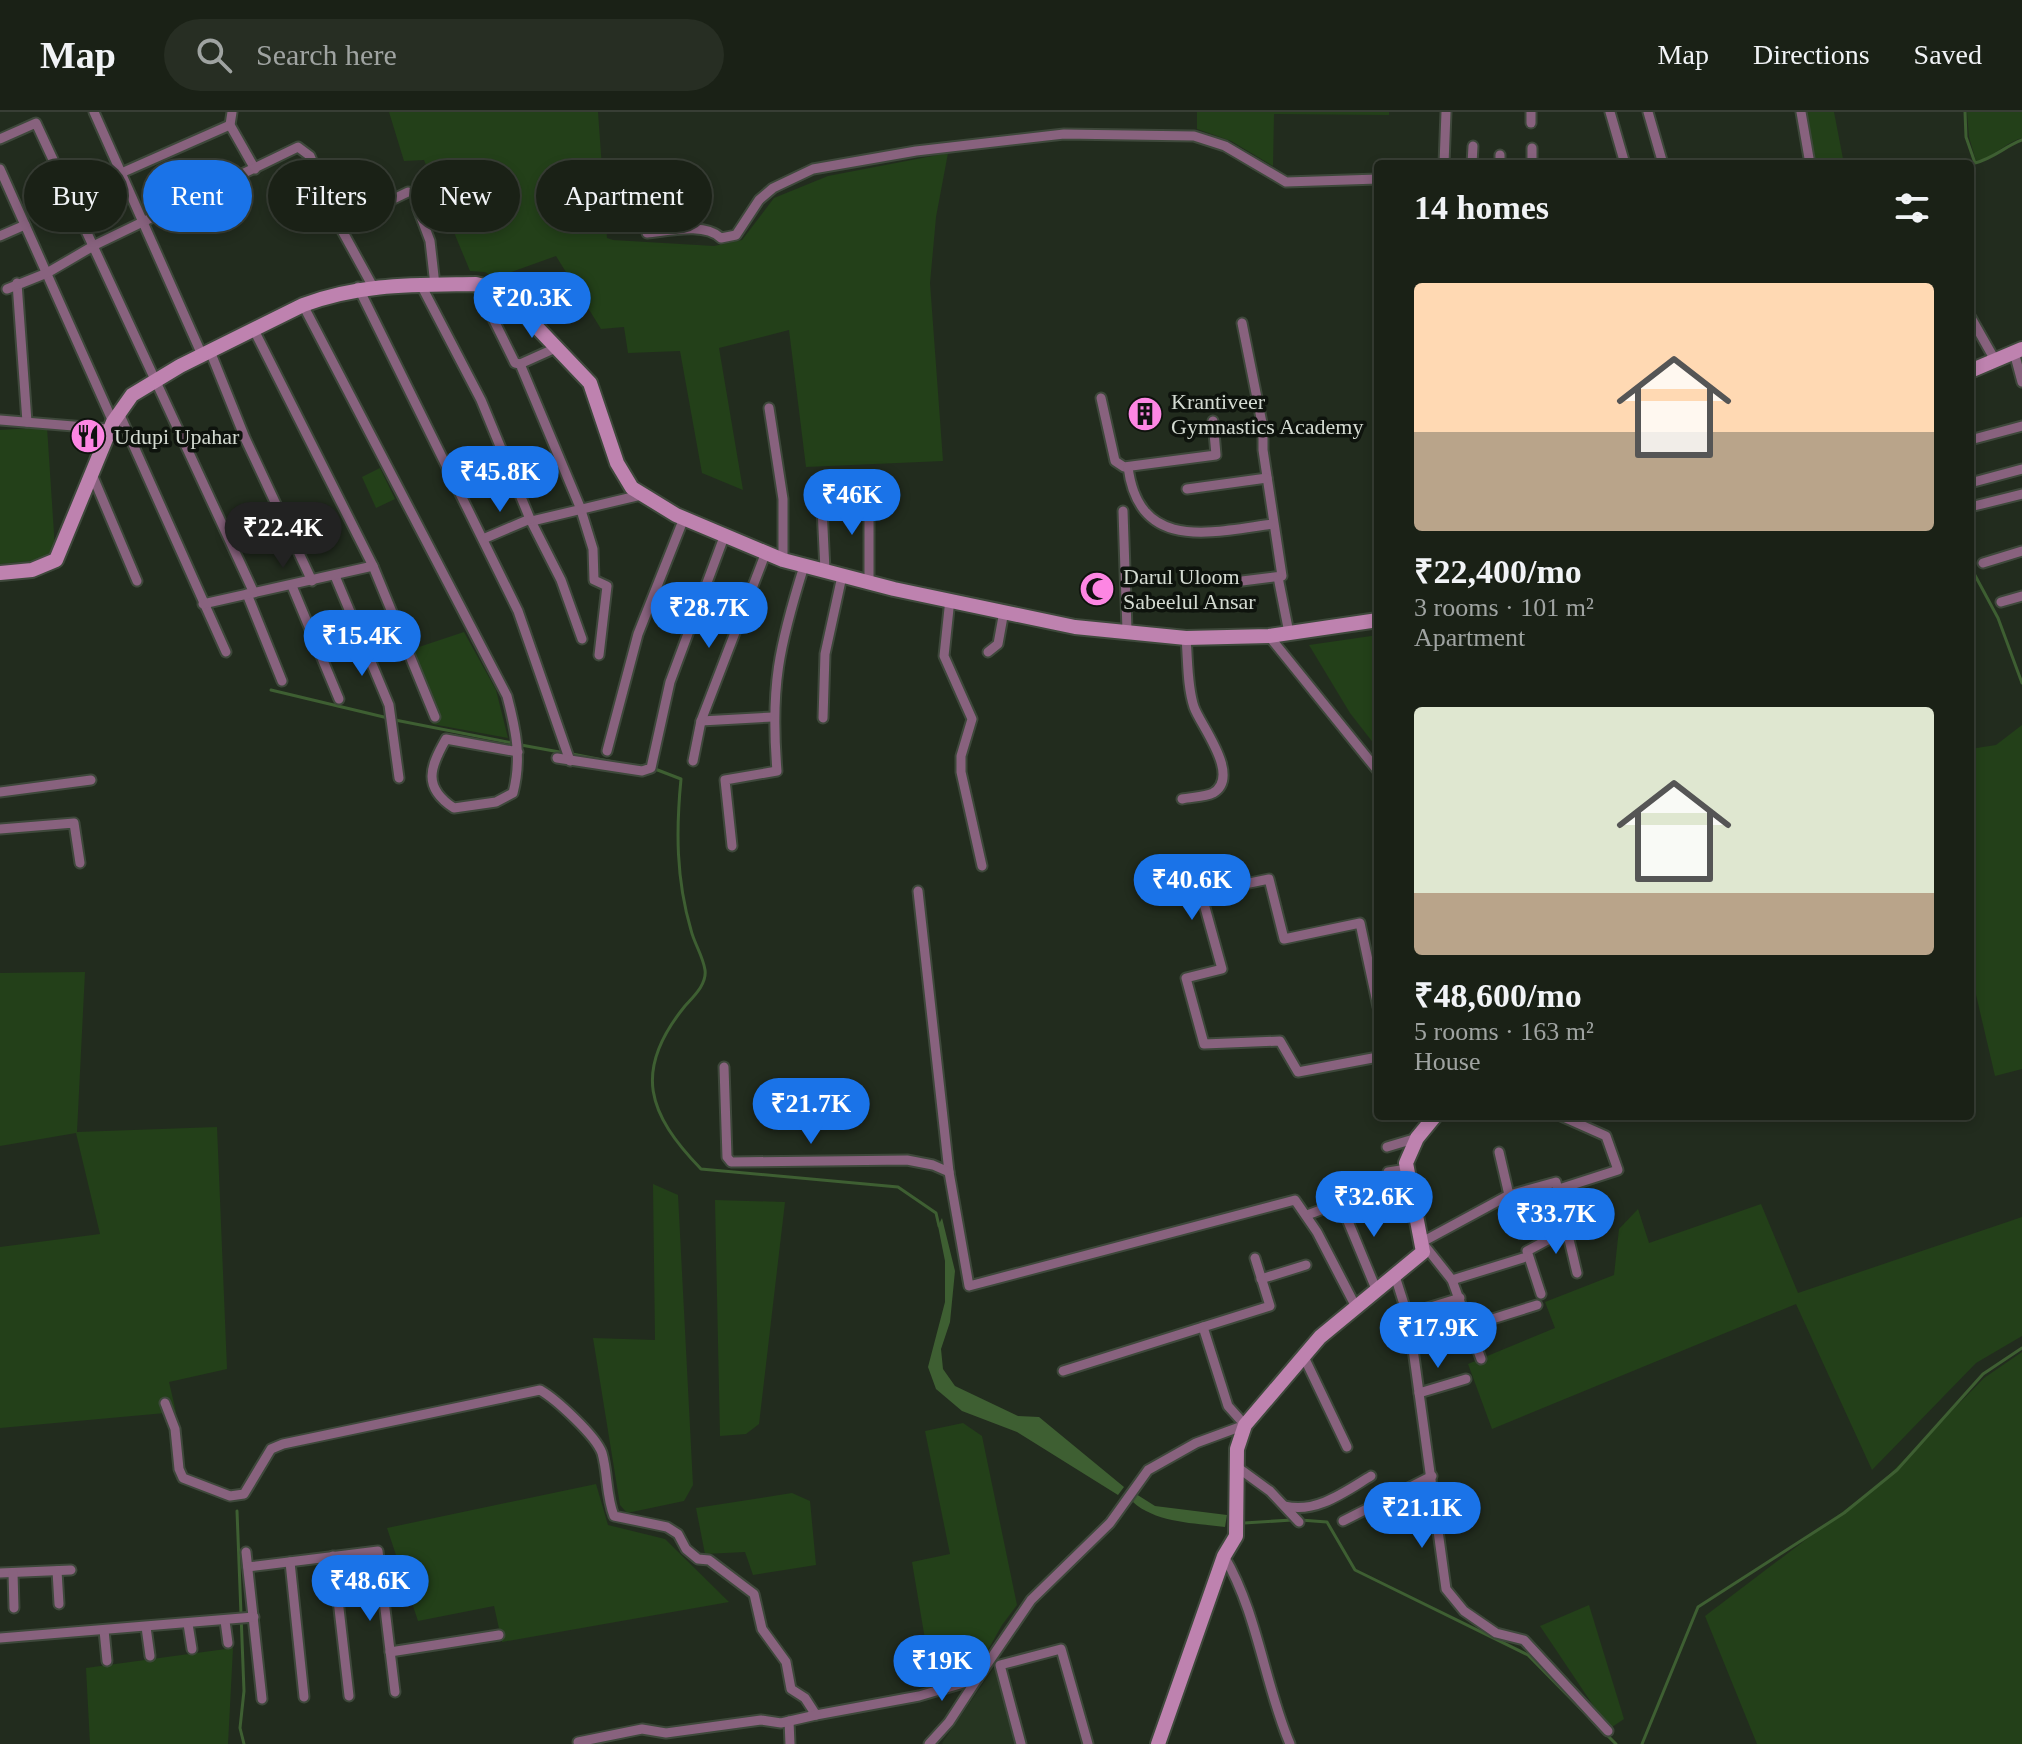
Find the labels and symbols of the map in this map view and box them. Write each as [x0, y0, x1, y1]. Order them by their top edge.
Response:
pin: ₹20.3K [467, 272, 597, 340]
place label: Krantiveer Gymnastics Academy [1171, 389, 1363, 439]
building icon: Krantiveer Gymnastics Academy [1126, 395, 1164, 433]
restaurant icon: Udupi Upahar [69, 417, 107, 455]
place label: Udupi Upahar [114, 424, 240, 449]
pin: ₹45.8K [435, 446, 565, 514]
pin: ₹46K [805, 469, 899, 537]
pin: ₹22.4K [218, 502, 348, 570]
place label: Darul Uloom Sabeelul Ansar [1123, 564, 1256, 614]
mosque icon: Darul Uloom Sabeelul Ansar [1078, 570, 1116, 608]
pin: ₹28.7K [644, 582, 774, 650]
pin: ₹15.4K [297, 610, 427, 678]
pin: ₹40.6K [1127, 854, 1257, 922]
pin: ₹21.7K [746, 1078, 876, 1146]
pin: ₹32.6K [1309, 1171, 1439, 1239]
pin: ₹33.7K [1491, 1188, 1621, 1256]
pin: ₹17.9K [1373, 1302, 1503, 1370]
pin: ₹21.1K [1357, 1482, 1487, 1550]
pin: ₹48.6K [305, 1555, 435, 1623]
pin: ₹19K [895, 1635, 989, 1703]

